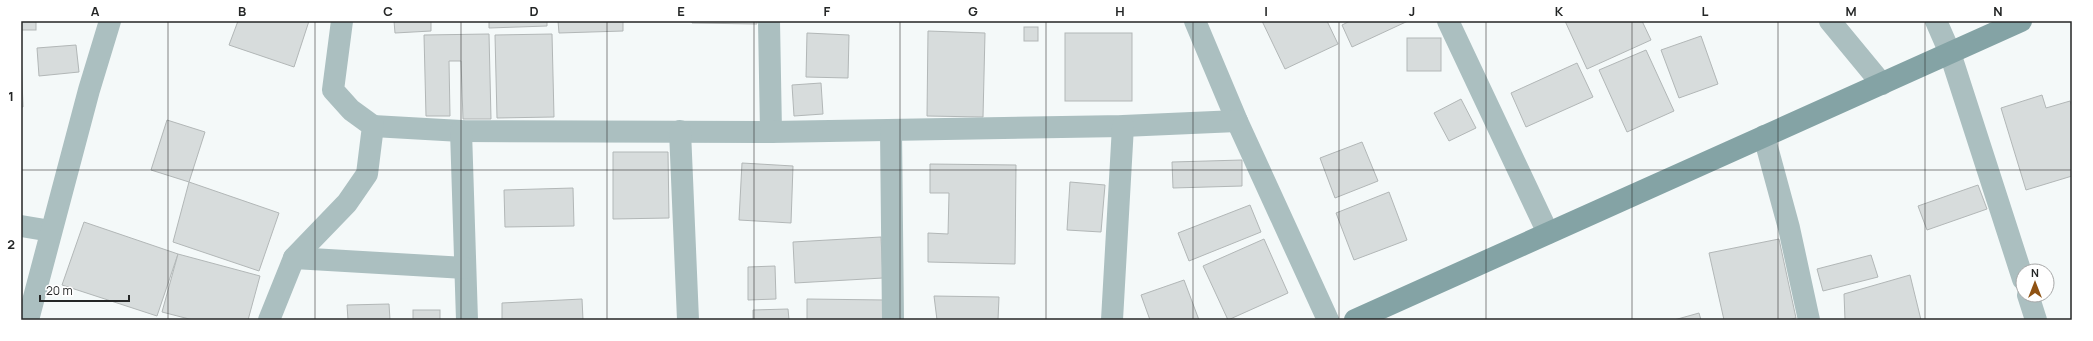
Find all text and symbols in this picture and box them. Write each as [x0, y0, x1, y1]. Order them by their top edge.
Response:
text: A [91, 2, 100, 20]
text: B [238, 2, 246, 20]
text: C [383, 2, 393, 20]
text: D [529, 2, 539, 20]
text: E [677, 2, 685, 20]
text: F [824, 2, 831, 20]
text: G [968, 2, 978, 20]
text: H [1115, 2, 1125, 20]
text: I [1264, 2, 1268, 20]
text: J [1409, 2, 1415, 20]
text: K [1555, 2, 1564, 20]
text: L [1702, 2, 1709, 20]
text: M [1845, 2, 1857, 20]
text: N [1993, 2, 2003, 20]
text: 1 [8, 87, 14, 105]
text: 2 [7, 235, 15, 253]
north arrow [2015, 263, 2055, 303]
text: N [2031, 265, 2039, 280]
scale bar [40, 277, 129, 303]
text: 20 m [46, 282, 73, 299]

